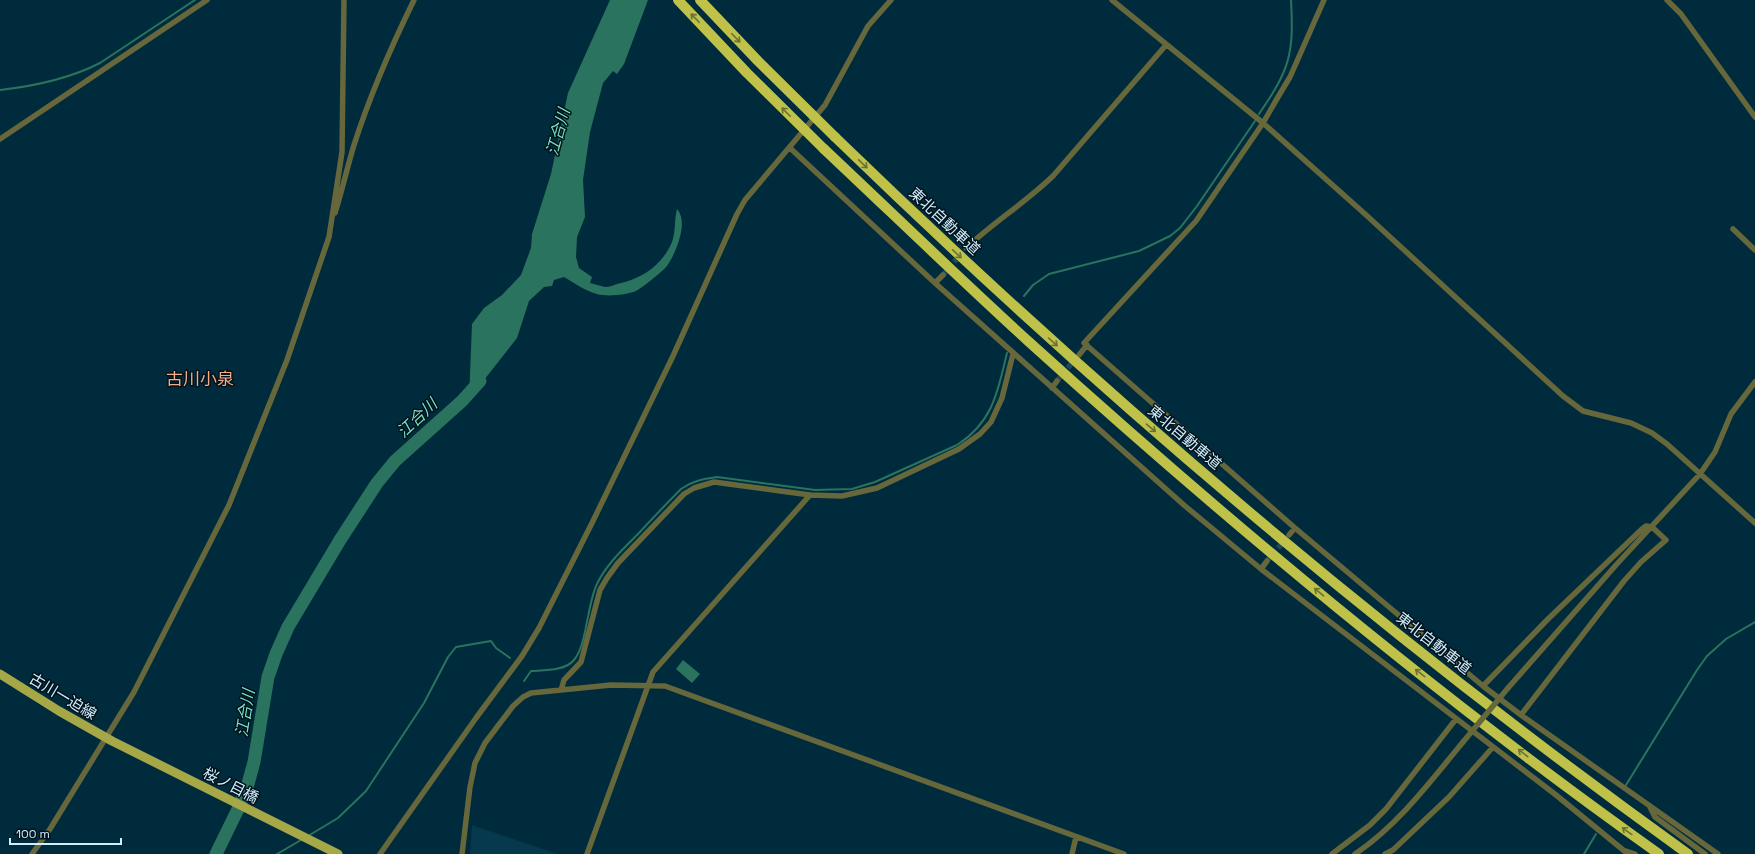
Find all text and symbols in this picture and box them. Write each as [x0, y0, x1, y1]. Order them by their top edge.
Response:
one-way arrow [691, 14, 700, 24]
one-way arrow [731, 33, 740, 43]
water label: 江合川 [542, 104, 575, 158]
one-way arrow [781, 107, 791, 117]
one-way arrow [858, 159, 868, 169]
street label: 東北自動車道 [906, 183, 984, 259]
one-way arrow [952, 249, 962, 258]
one-way arrow [1048, 337, 1058, 347]
district label: 古川小泉 [166, 368, 234, 390]
water label: 江合川 [392, 393, 443, 442]
street label: 東北自動車道 [1144, 401, 1226, 473]
one-way arrow [1145, 423, 1155, 432]
one-way arrow [1314, 587, 1325, 596]
street label: 東北自動車道 [1393, 608, 1475, 678]
street label: 古川一迫線 [26, 669, 100, 723]
one-way arrow [1415, 669, 1426, 678]
water label: 江合川 [231, 686, 259, 738]
one-way arrow [1518, 749, 1529, 757]
street label: 桜ノ目橋 [200, 763, 262, 807]
scale bar [10, 820, 121, 846]
text: 100 m [16, 826, 50, 842]
one-way arrow [1622, 827, 1633, 835]

